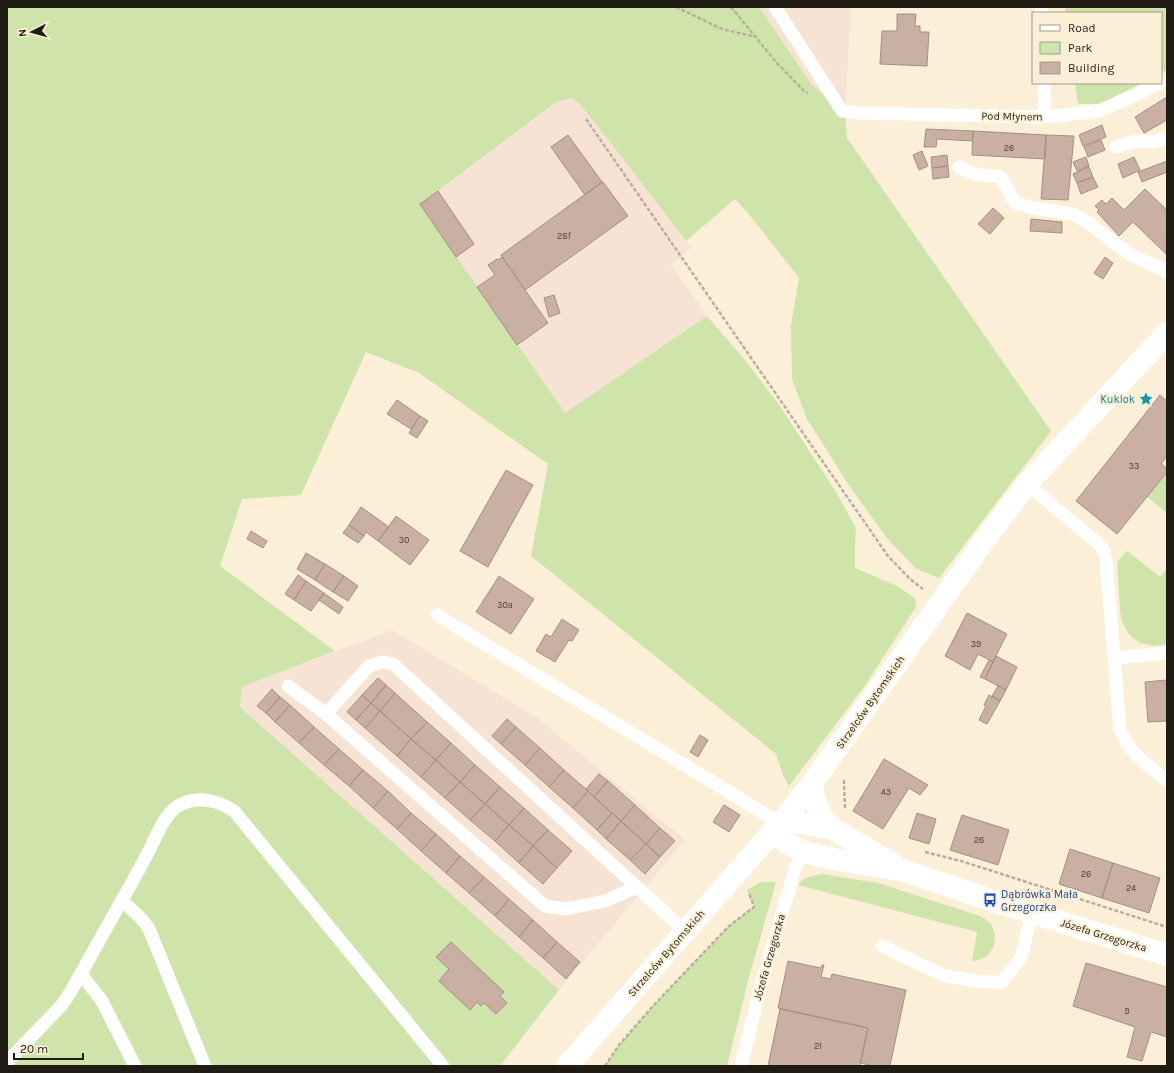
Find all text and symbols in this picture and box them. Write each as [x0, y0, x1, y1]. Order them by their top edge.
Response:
north arrow [12, 12, 52, 52]
legend [1032, 12, 1162, 84]
text: Road [1068, 21, 1096, 35]
text: N [16, 28, 29, 38]
text: Park [1068, 41, 1093, 55]
text: Building [1068, 61, 1115, 75]
street label: Pod Młynem [981, 109, 1043, 124]
house number: 26 [1004, 143, 1014, 153]
house number: 28f [557, 231, 572, 241]
place icon: Kuklok [1138, 391, 1154, 407]
place label: Kuklok [1100, 393, 1135, 406]
house number: 33 [1129, 461, 1139, 471]
house number: 30 [399, 535, 409, 545]
house number: 30a [497, 600, 513, 610]
house number: 39 [971, 639, 981, 649]
street label: Strzelców Bytomskich [833, 653, 908, 751]
house number: 43 [881, 787, 891, 797]
house number: 28 [974, 835, 985, 845]
house number: 26 [1081, 869, 1091, 879]
house number: 24 [1126, 883, 1136, 893]
place label: Dąbrówka Mała Grzegorzka [1001, 888, 1078, 914]
bus stop icon: Dąbrówka Mała Grzegorzka [982, 892, 998, 908]
street label: Strzelców Bytomskich [625, 907, 708, 999]
street label: Józefa Grzegorzka [751, 912, 788, 1002]
street label: Józefa Grzegorzka [1059, 916, 1148, 955]
house number: 9 [1124, 1006, 1130, 1016]
scale bar [14, 1035, 83, 1061]
house number: 21 [814, 1041, 822, 1051]
text: 20 m [20, 1042, 48, 1056]

